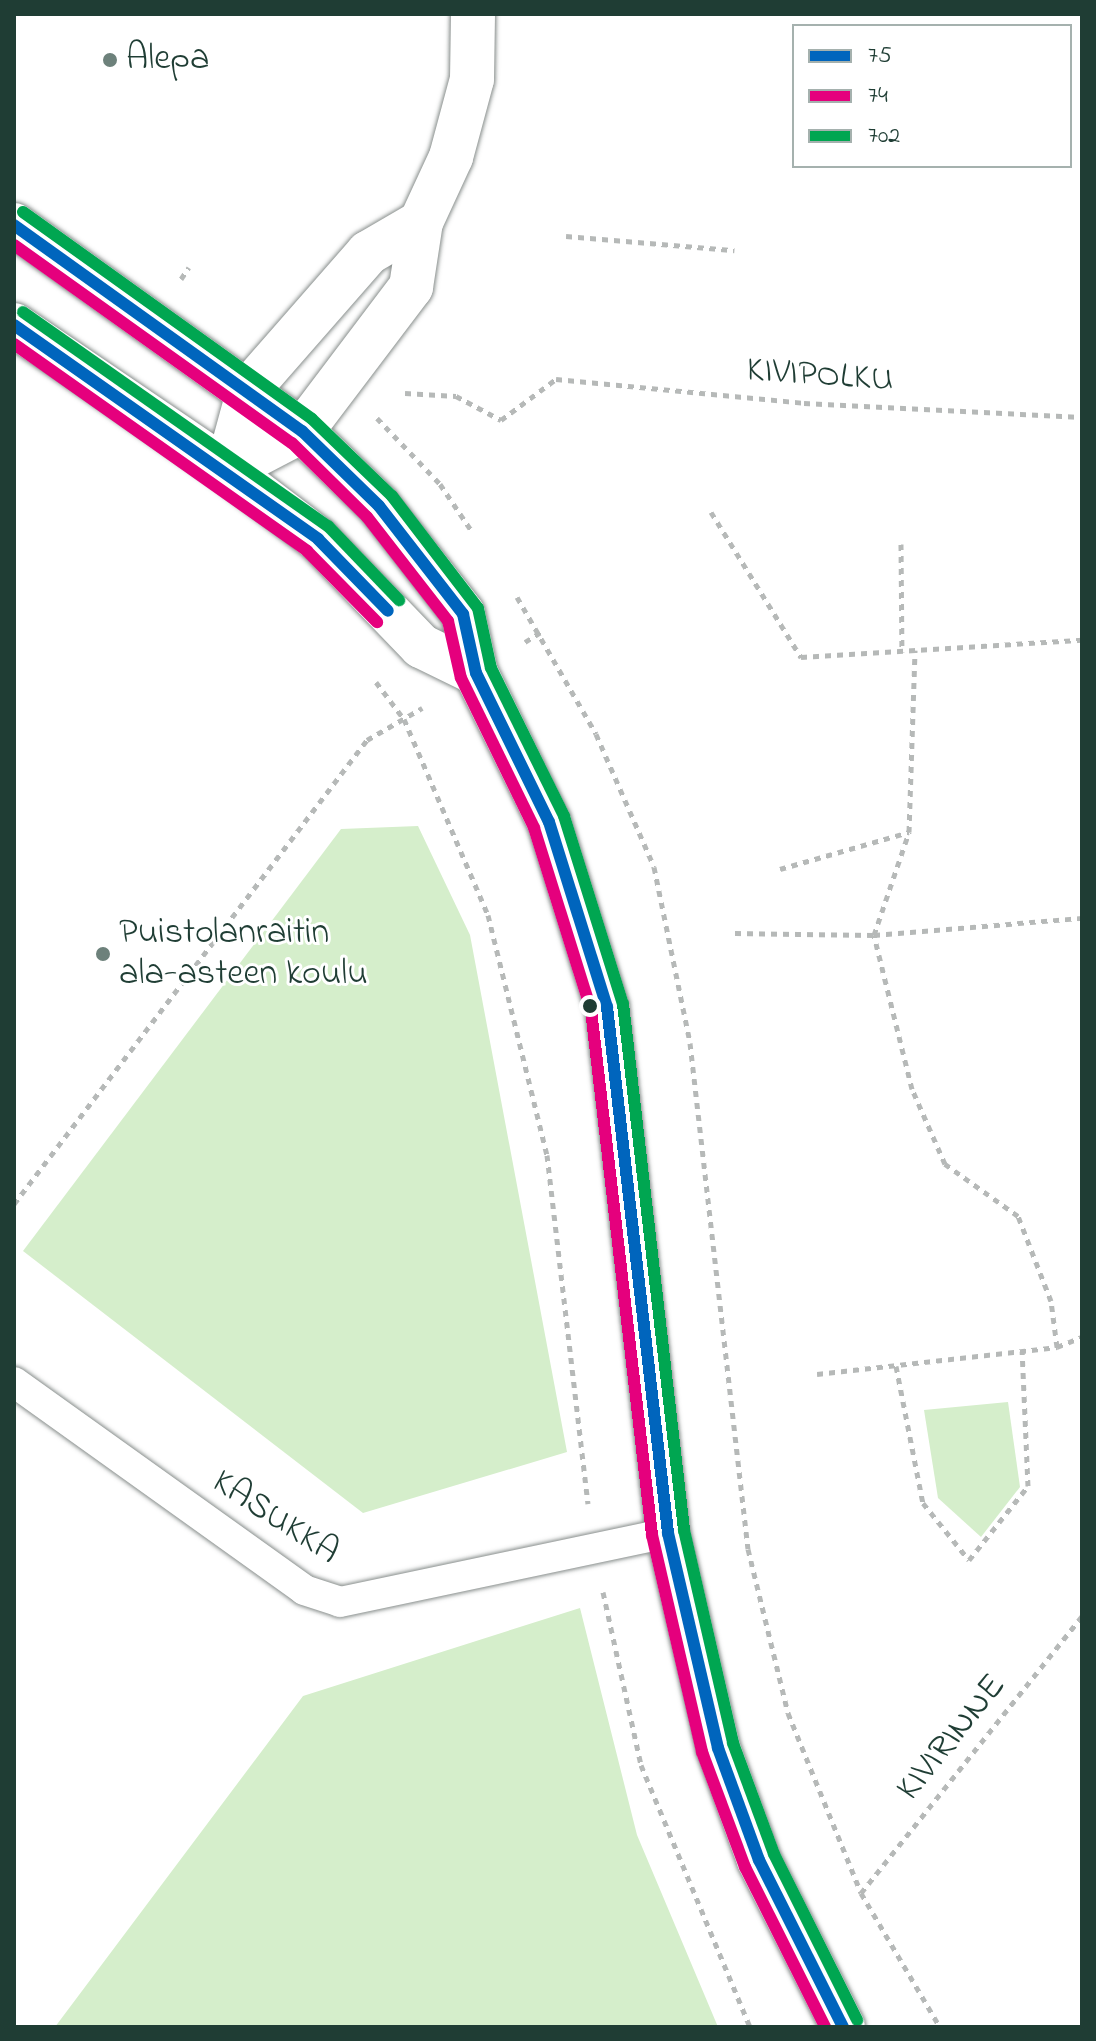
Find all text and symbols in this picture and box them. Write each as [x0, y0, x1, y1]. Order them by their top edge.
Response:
legend [792, 24, 1072, 168]
place label: Alepa [126, 38, 209, 82]
text: 75 [868, 39, 892, 74]
marker: Alepa [101, 51, 119, 69]
text: 74 [868, 79, 888, 114]
text: 702 [868, 119, 900, 154]
street label: KIVIPOLKU [745, 349, 895, 403]
place label: Puistolanraitin ala-asteen koulu [119, 911, 368, 996]
marker: Puistolanraitin ala-asteen koulu [94, 945, 112, 963]
unlabelled marker [582, 998, 598, 1014]
street label: KASUKKA [203, 1461, 347, 1575]
street label: KIVIRINNE [888, 1666, 1016, 1810]

